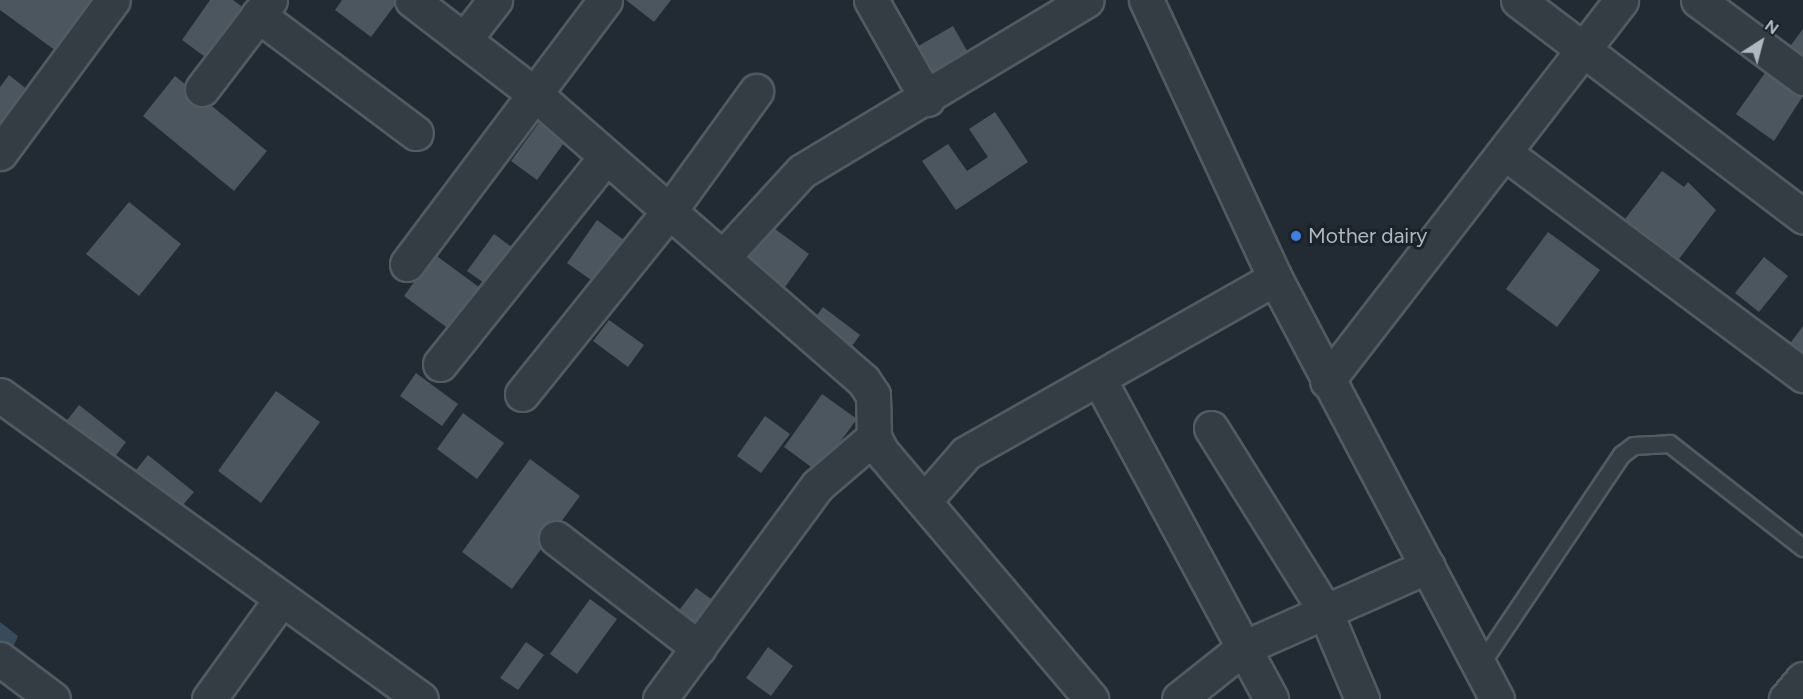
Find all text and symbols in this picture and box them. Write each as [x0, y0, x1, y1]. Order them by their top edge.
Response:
north arrow [1731, 12, 1791, 72]
text: N [1761, 16, 1782, 38]
place label: Mother dairy [1308, 223, 1427, 249]
marker: Mother dairy [1289, 229, 1303, 243]

